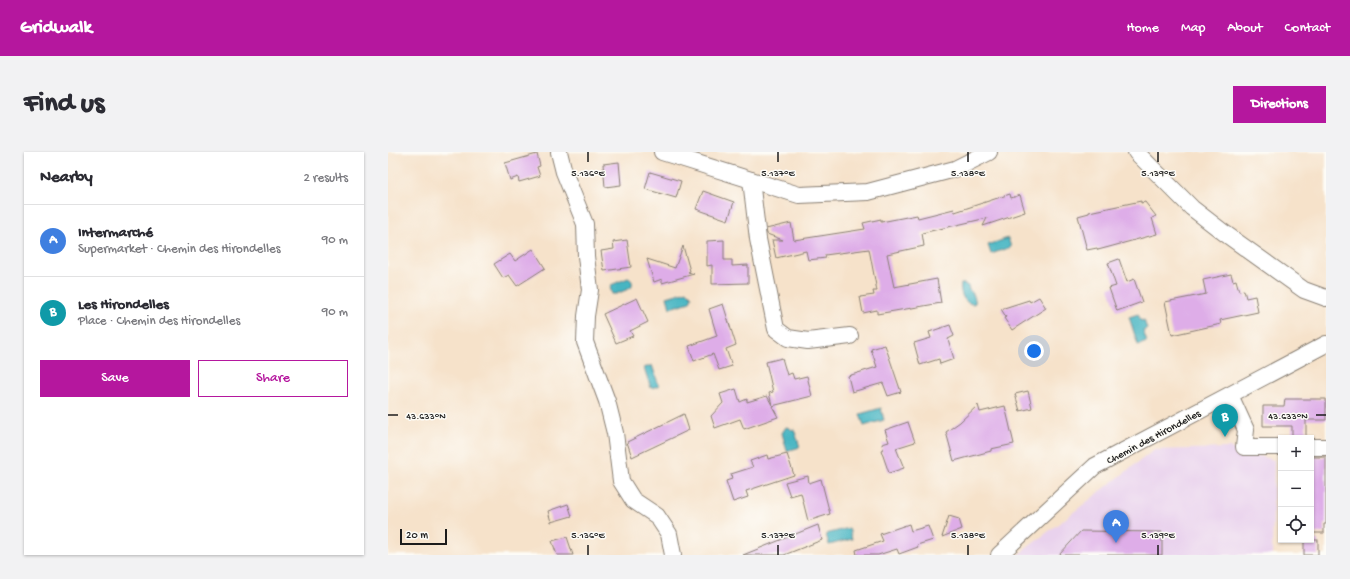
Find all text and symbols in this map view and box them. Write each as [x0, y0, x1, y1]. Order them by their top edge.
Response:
text: Gridwalk [20, 17, 92, 40]
text: Home [1127, 20, 1159, 37]
text: Map [1181, 20, 1205, 37]
text: About [1227, 20, 1263, 37]
text: Contact [1285, 20, 1330, 37]
button: Directions [1233, 86, 1326, 123]
text: Find us [24, 88, 104, 121]
text: Nearby [40, 168, 93, 188]
text: 5.136°E [571, 168, 605, 180]
text: 5.137°E [761, 168, 796, 180]
text: 5.138°E [951, 168, 986, 180]
text: 5.139°E [1141, 168, 1175, 180]
text: 2 results [303, 171, 348, 186]
text: Intermarché [78, 224, 153, 242]
text: A [49, 233, 57, 248]
text: 90 m [322, 233, 348, 248]
text: Supermarket · Chemin des Hirondelles [78, 242, 280, 257]
text: Les Hirondelles [78, 296, 169, 314]
text: B [50, 305, 56, 320]
text: 90 m [322, 305, 348, 320]
text: Place · Chemin des Hirondelles [78, 314, 240, 329]
your location [1024, 341, 1044, 361]
button: Save [40, 360, 190, 397]
button: Share [198, 360, 348, 397]
pin: B [1212, 404, 1238, 437]
street label: Chemin des Hirondelles [1105, 407, 1204, 468]
text: 43.633°N [406, 411, 446, 423]
text: 43.633°N [1268, 411, 1308, 423]
map controls [1278, 435, 1314, 543]
button: + [1278, 435, 1314, 471]
button: − [1278, 471, 1314, 507]
button: locate [1278, 507, 1314, 543]
pin: A [1103, 510, 1129, 543]
scale bar [400, 527, 447, 546]
text: 20 m [406, 530, 428, 542]
text: 5.136°E [571, 530, 605, 542]
text: 5.137°E [761, 530, 796, 542]
text: 5.138°E [951, 530, 986, 542]
text: 5.139°E [1141, 530, 1175, 542]

